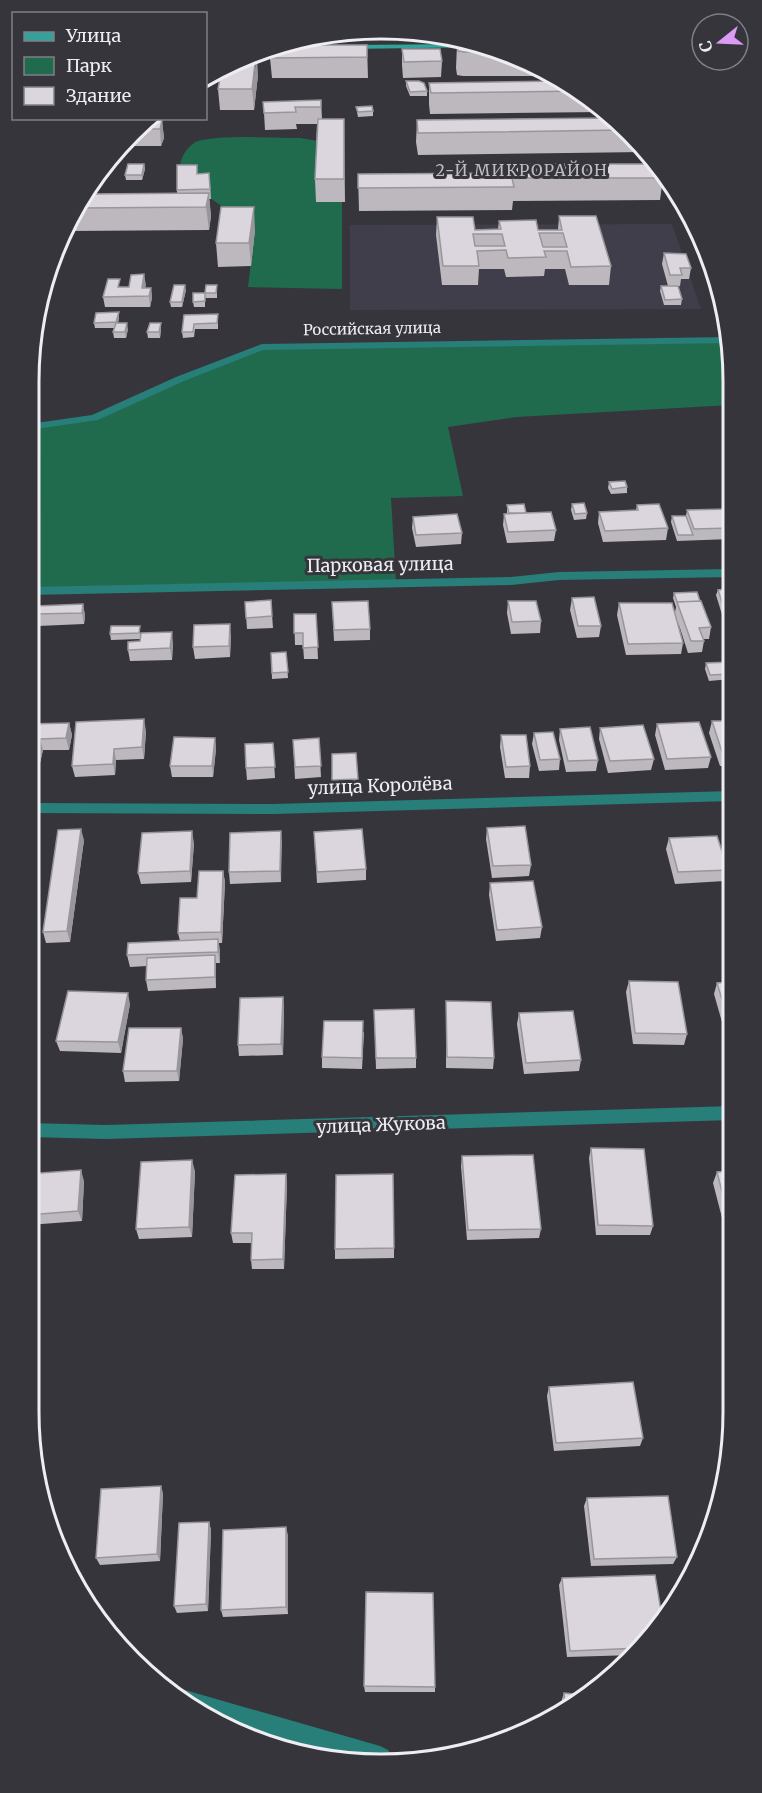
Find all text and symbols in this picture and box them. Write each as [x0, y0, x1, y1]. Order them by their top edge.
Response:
legend [12, 12, 207, 120]
north arrow [690, 12, 750, 72]
text: Улица [65, 24, 121, 47]
text: С [695, 39, 717, 55]
text: Парк [66, 54, 112, 77]
text: Здание [66, 84, 131, 107]
district label: 2-Й МИКРОРАЙОН [436, 160, 608, 180]
street label: Российская улица [303, 318, 441, 339]
street label: Парковая улица [306, 552, 454, 577]
street label: улица Королёва [307, 771, 453, 800]
street label: улица Жукова [316, 1111, 447, 1138]

